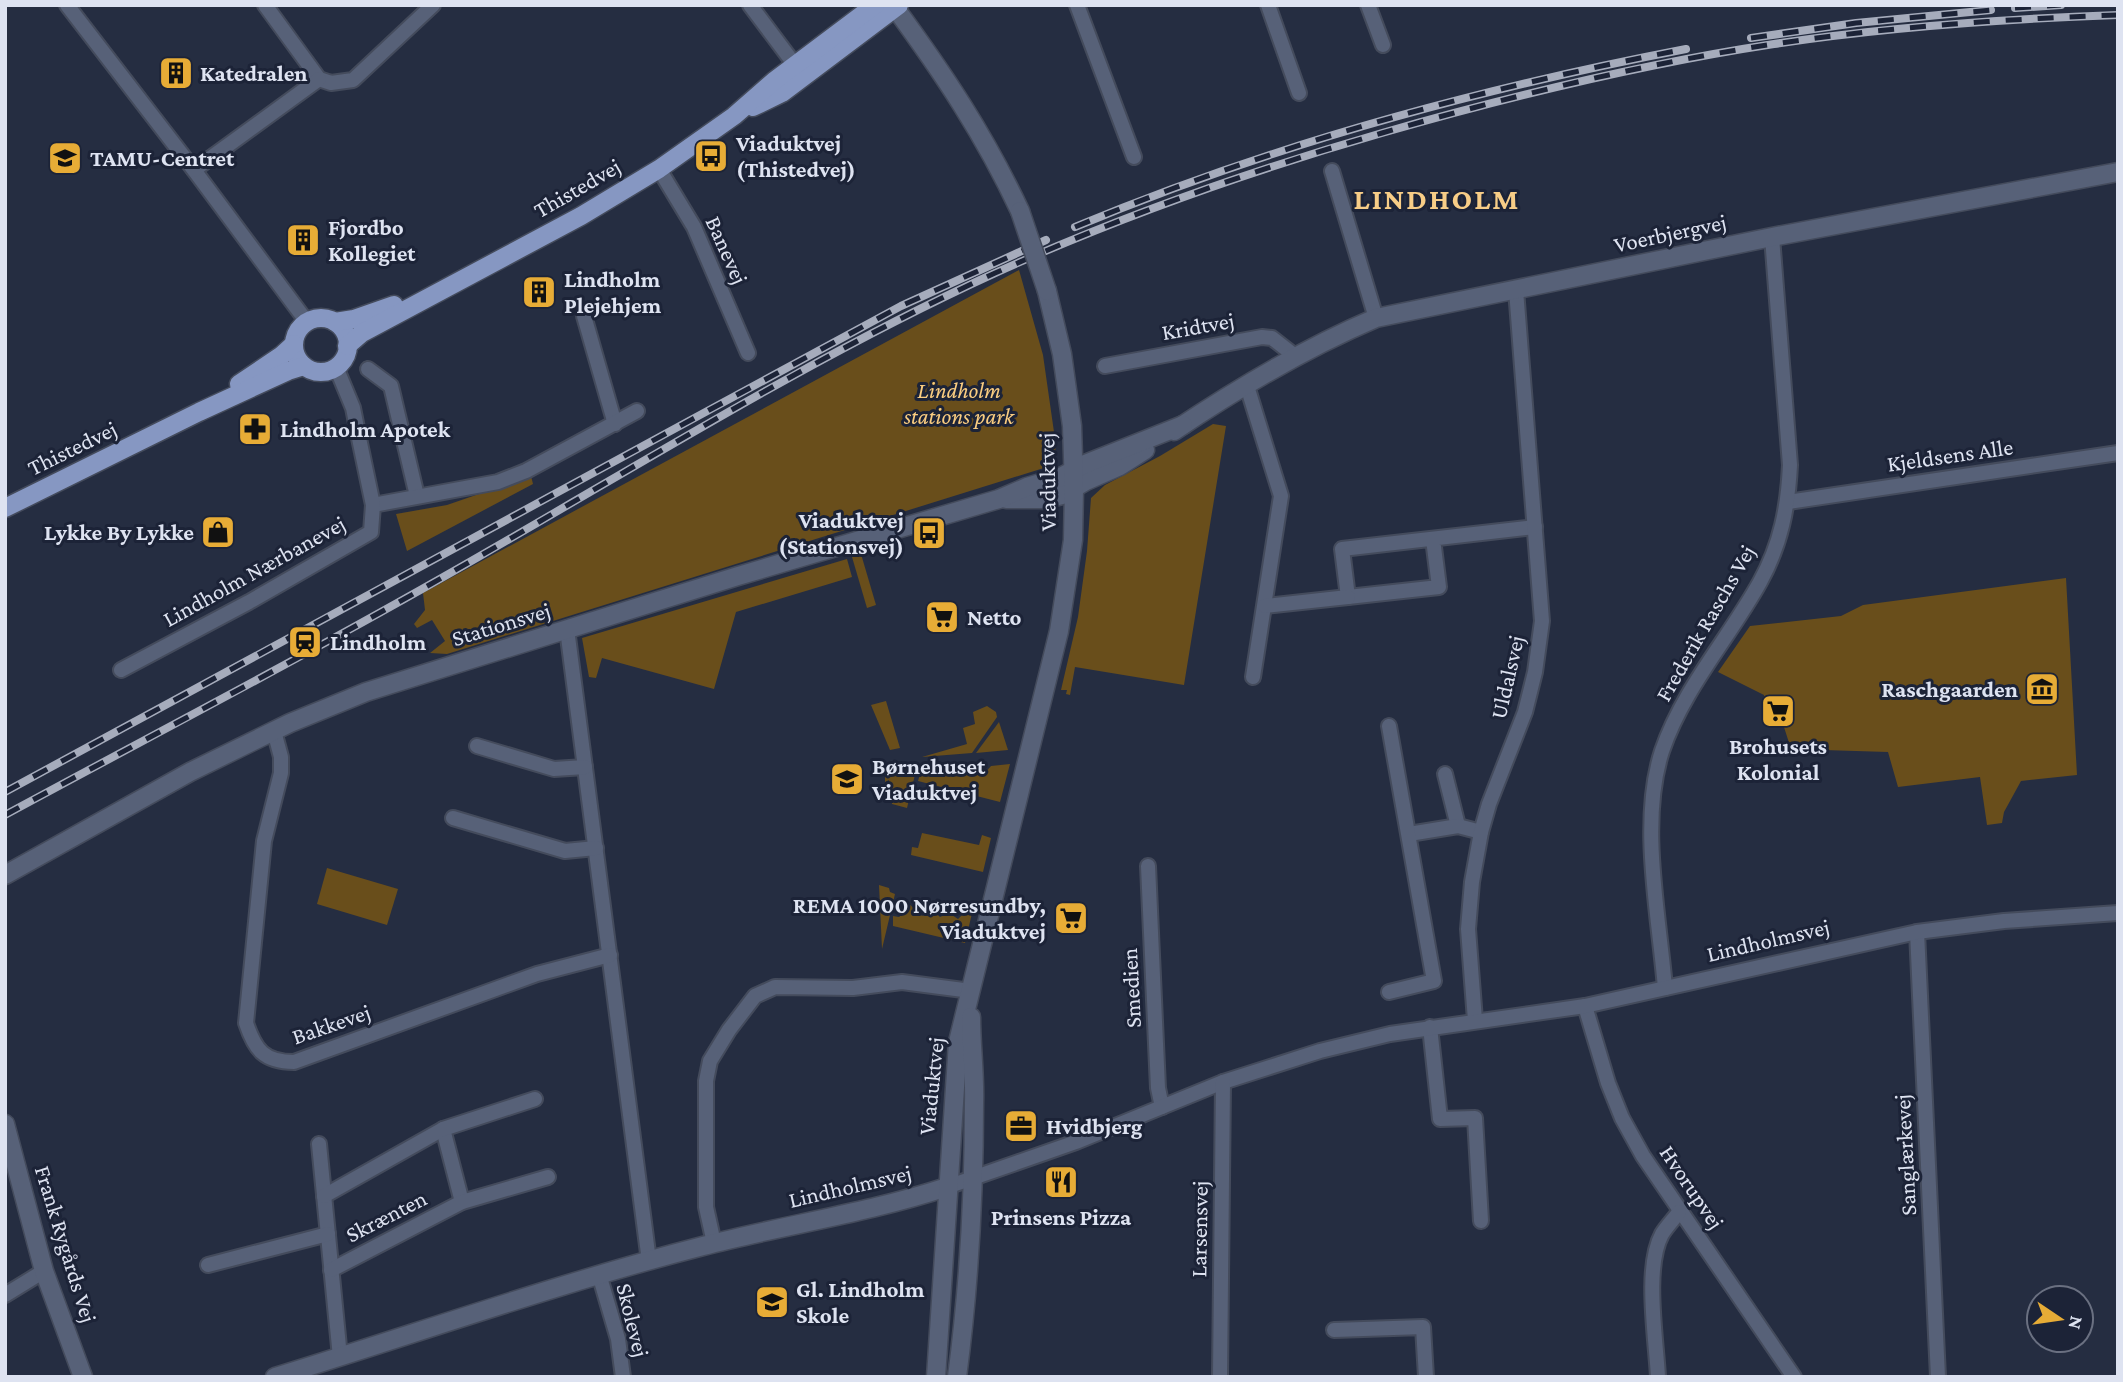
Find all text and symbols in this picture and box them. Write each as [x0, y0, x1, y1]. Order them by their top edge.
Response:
building icon: Katedralen [157, 54, 195, 92]
place label: Katedralen [200, 60, 308, 86]
place label: Viaduktvej (Thistedvej) [735, 130, 856, 183]
bus stop icon: Viaduktvej (Thistedvej) [692, 137, 730, 175]
school or university icon: TAMU-Centret [46, 139, 84, 177]
place label: TAMU-Centret [90, 145, 235, 171]
street label: Thistedvej [529, 153, 625, 223]
district label: LINDHOLM [1354, 182, 1520, 215]
street label: Voerbjergvej [1611, 208, 1729, 258]
street label: Banevej [701, 212, 753, 288]
place label: Fjordbo Kollegiet [328, 214, 416, 266]
building icon: Fjordbo Kollegiet [284, 221, 322, 259]
place label: Lindholm Plejehjem [564, 266, 662, 318]
building icon: Lindholm Plejehjem [520, 273, 558, 311]
street label: Kridtvej [1160, 307, 1236, 345]
park label: Lindholm stations park [903, 377, 1015, 429]
pharmacy icon: Lindholm Apotek [236, 410, 274, 448]
street label: Thistedvej [23, 415, 121, 481]
place label: Lindholm Apotek [280, 416, 451, 442]
street label: Viaduktvej [1033, 433, 1061, 531]
street label: Kjeldsens Alle [1885, 433, 2015, 477]
place label: Viaduktvej (Stationsvej) [778, 507, 904, 560]
street label: Lindholm Nærbanevej [158, 510, 350, 632]
shop icon: Lykke By Lykke [199, 513, 237, 551]
bus stop icon: Viaduktvej (Stationsvej) [910, 514, 948, 552]
place label: Lykke By Lykke [44, 519, 194, 545]
street label: Frederik Raschs Vej [1650, 540, 1760, 706]
street label: Stationsvej [449, 597, 553, 651]
supermarket icon: Netto [923, 598, 961, 636]
place label: Netto [967, 604, 1021, 630]
station icon: Lindholm [286, 623, 324, 661]
place label: Lindholm [330, 629, 427, 655]
street label: Uldalsvej [1485, 633, 1529, 721]
museum icon: Raschgaarden [2023, 670, 2061, 708]
place label: Raschgaarden [1881, 676, 2018, 702]
supermarket icon: Brohusets Kolonial [1759, 692, 1797, 730]
place label: Brohusets Kolonial [1729, 733, 1827, 785]
place label: Børnehuset Viaduktvej [871, 753, 986, 805]
school or university icon: Børnehuset Viaduktvej [828, 760, 866, 798]
place label: REMA 1000 Nørresundby, Viaduktvej [793, 892, 1046, 944]
supermarket icon: REMA 1000 Nørresundby, Viaduktvej [1052, 899, 1090, 937]
street label: Lindholmsvej [1704, 913, 1832, 967]
street label: Smedien [1116, 947, 1146, 1029]
street label: Bakkevej [288, 998, 374, 1050]
street label: Viaduktvej [913, 1036, 949, 1136]
street label: Sanglærkevej [1889, 1094, 1921, 1216]
office icon: Hvidbjerg [1002, 1107, 1040, 1145]
place label: Hvidbjerg [1046, 1113, 1143, 1139]
street label: Hvorupvej [1655, 1140, 1729, 1234]
street label: Lindholmsvej [786, 1159, 914, 1213]
street label: Frank Rygårds Vej [30, 1162, 102, 1326]
restaurant icon: Prinsens Pizza [1042, 1163, 1080, 1201]
street label: Larsensvej [1185, 1180, 1213, 1278]
street label: Skrænten [341, 1185, 431, 1247]
place label: Prinsens Pizza [991, 1204, 1132, 1230]
place label: Gl. Lindholm Skole [796, 1276, 925, 1328]
street label: Skolevej [611, 1280, 655, 1360]
school or university icon: Gl. Lindholm Skole [753, 1283, 791, 1321]
north arrow [2025, 1284, 2095, 1354]
text: N [2064, 1314, 2088, 1331]

